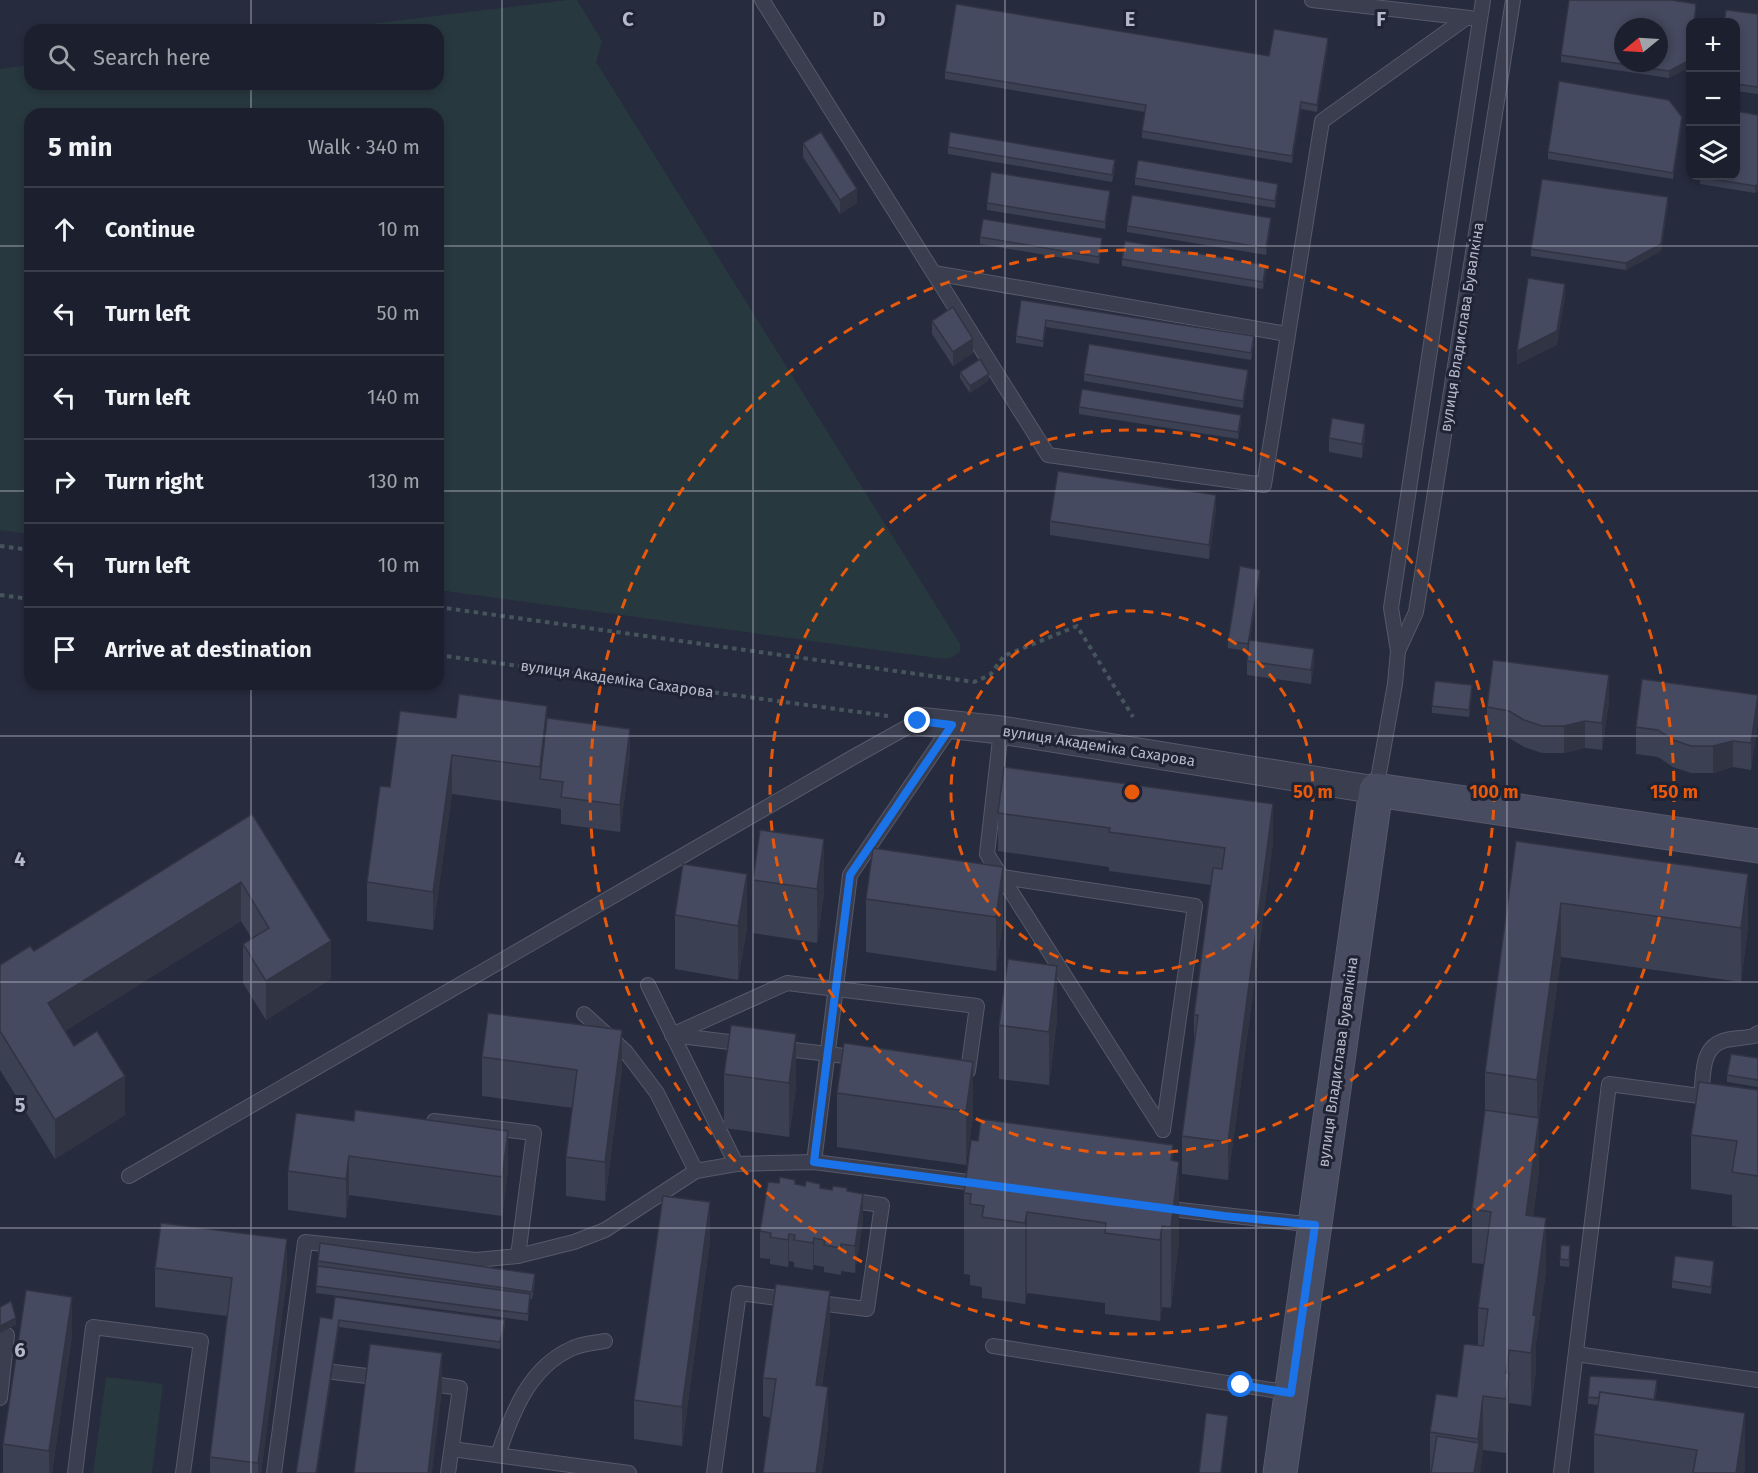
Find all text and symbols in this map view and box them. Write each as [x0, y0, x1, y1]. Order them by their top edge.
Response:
text: C [622, 7, 634, 31]
text: D [872, 7, 886, 31]
text: E [1125, 7, 1135, 31]
text: F [1376, 7, 1386, 31]
north arrow [1614, 18, 1668, 72]
map controls [1686, 18, 1740, 180]
button: + [1686, 18, 1740, 72]
search box [24, 24, 444, 90]
icon: search [45, 41, 78, 74]
text: Search here [93, 44, 211, 71]
button: − [1686, 72, 1740, 126]
button: layers [1686, 126, 1740, 180]
text: 5 min [48, 132, 112, 163]
text: Walk · 340 m [308, 135, 420, 159]
icon: ahead [48, 213, 81, 246]
text: Continue [105, 216, 195, 243]
text: 10 m [378, 217, 420, 241]
street label: вулиця Владислава Бувалкіна [1437, 221, 1487, 433]
icon: left [48, 297, 81, 330]
text: Turn left [105, 300, 190, 327]
text: 50 m [376, 301, 420, 325]
icon: left [48, 381, 81, 414]
text: Turn left [105, 384, 190, 411]
text: 140 m [367, 385, 420, 409]
icon: right [48, 465, 81, 498]
text: Turn right [105, 468, 204, 495]
text: 130 m [368, 469, 420, 493]
icon: left [48, 549, 81, 582]
text: Turn left [105, 552, 190, 579]
text: 10 m [378, 553, 420, 577]
icon: arrive [48, 633, 81, 666]
text: Arrive at destination [105, 636, 312, 663]
street label: вулиця Академіка Сахарова [519, 657, 715, 701]
route end [904, 707, 930, 733]
street label: вулиця Академіка Сахарова [1001, 722, 1197, 770]
text: 50 m [1293, 781, 1333, 803]
text: 100 m [1470, 781, 1518, 803]
text: 150 m [1650, 781, 1698, 803]
centre of rings [1122, 782, 1142, 802]
text: 4 [14, 847, 26, 871]
street label: вулиця Владислава Бувалкіна [1314, 956, 1362, 1168]
text: 5 [15, 1093, 26, 1117]
text: 6 [14, 1338, 26, 1362]
route start [1227, 1371, 1253, 1397]

